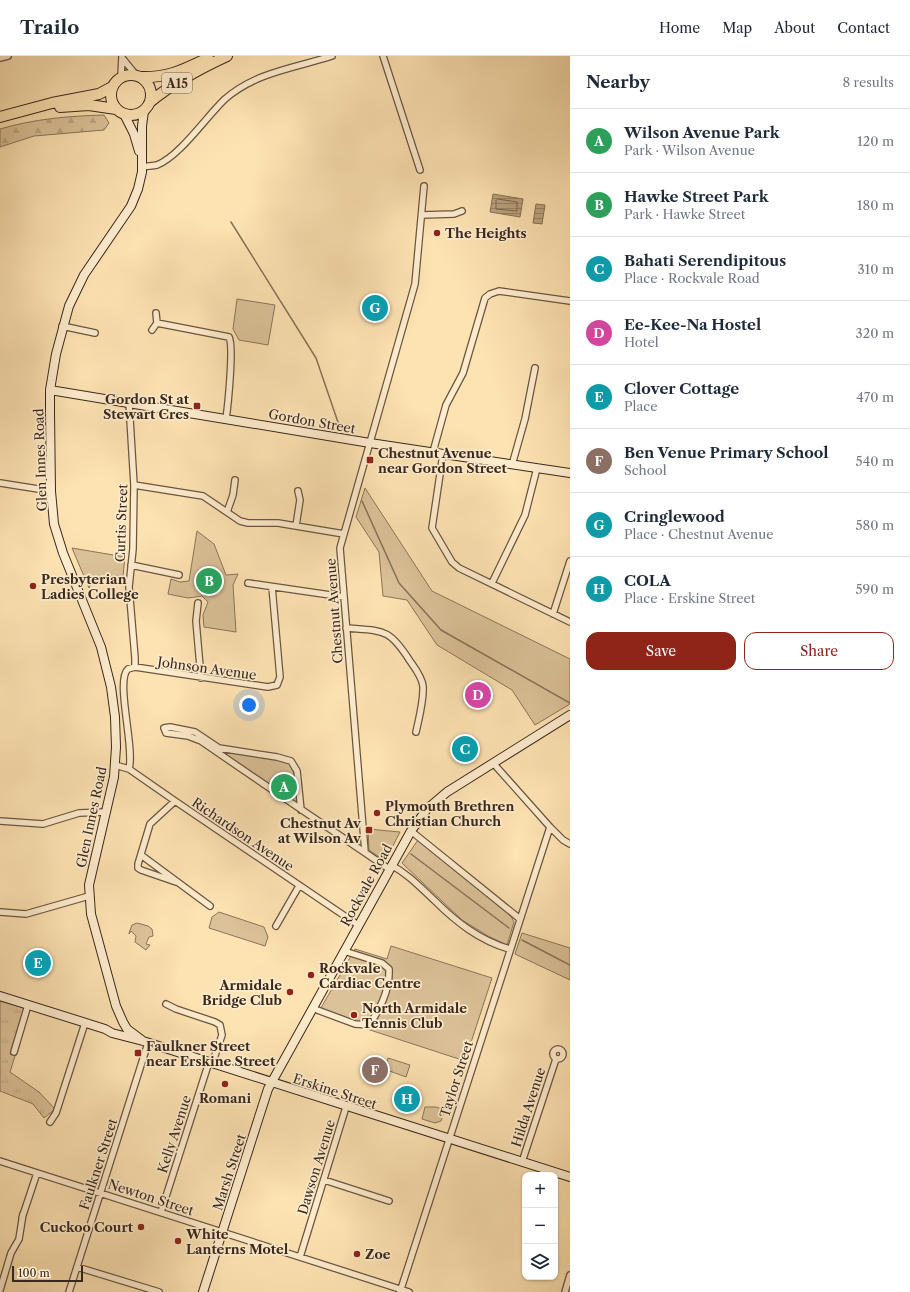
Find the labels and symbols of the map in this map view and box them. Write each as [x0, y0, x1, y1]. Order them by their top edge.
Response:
road number: A15 [162, 73, 192, 93]
place label: The Heights [445, 225, 527, 241]
marker: The Heights [432, 228, 442, 238]
pin: G [362, 293, 388, 323]
place label: Gordon St at Stewart Cres [103, 391, 190, 422]
marker: Gordon St at Stewart Cres [192, 401, 202, 411]
street label: Gordon Street [267, 405, 357, 437]
street label: Glen Innes Road [30, 408, 50, 512]
place label: Chestnut Avenue near Gordon Street [378, 445, 508, 476]
marker: Chestnut Avenue near Gordon Street [365, 455, 375, 465]
street label: Curtis Street [112, 483, 130, 562]
street label: Chestnut Avenue [322, 558, 346, 664]
pin: B [196, 566, 222, 596]
place label: Presbyterian Ladies College [41, 571, 139, 602]
marker: Presbyterian Ladies College [28, 581, 38, 591]
street label: Johnson Avenue [155, 653, 257, 683]
pin: D [465, 680, 491, 710]
your location [239, 695, 259, 715]
pin: C [452, 734, 478, 764]
street label: Glen Innes Road [72, 765, 110, 869]
pin: A [271, 772, 297, 802]
street label: Richardson Avenue [189, 794, 297, 874]
place label: Plymouth Brethren Christian Church [385, 798, 514, 829]
marker: Plymouth Brethren Christian Church [372, 808, 382, 818]
place label: Chestnut Av at Wilson Av [278, 815, 362, 846]
marker: Chestnut Av at Wilson Av [364, 825, 374, 835]
street label: Rockvale Road [337, 841, 395, 929]
pin: E [25, 948, 51, 978]
place label: Rockvale Cardiac Centre [319, 960, 421, 991]
marker: Rockvale Cardiac Centre [306, 970, 316, 980]
place label: Armidale Bridge Club [202, 977, 282, 1008]
marker: Armidale Bridge Club [285, 987, 295, 997]
place label: North Armidale Tennis Club [362, 1000, 467, 1031]
marker: North Armidale Tennis Club [349, 1010, 359, 1020]
place label: Faulkner Street near Erskine Street [146, 1038, 276, 1069]
street label: Taylor Street [436, 1038, 476, 1119]
marker: Faulkner Street near Erskine Street [133, 1048, 143, 1058]
pin: F [362, 1055, 388, 1085]
street label: Hilda Avenue [508, 1065, 548, 1149]
street label: Erskine Street [291, 1070, 379, 1112]
marker: Romani [220, 1079, 230, 1089]
pin: H [394, 1084, 420, 1114]
place label: Romani [199, 1090, 251, 1106]
street label: Kelly Avenue [154, 1093, 194, 1175]
street label: Faulkner Street [76, 1116, 120, 1212]
street label: Dawson Avenue [294, 1118, 338, 1216]
street label: Marsh Street [209, 1131, 249, 1212]
street label: Newton Street [106, 1176, 196, 1219]
place label: Cuckoo Court [40, 1219, 134, 1235]
marker: Cuckoo Court [136, 1222, 146, 1232]
place label: White Lanterns Motel [185, 1226, 289, 1257]
marker: White Lanterns Motel [173, 1236, 183, 1246]
place label: Zoe [365, 1246, 391, 1262]
marker: Zoe [352, 1249, 362, 1259]
scale bar [12, 1264, 83, 1283]

